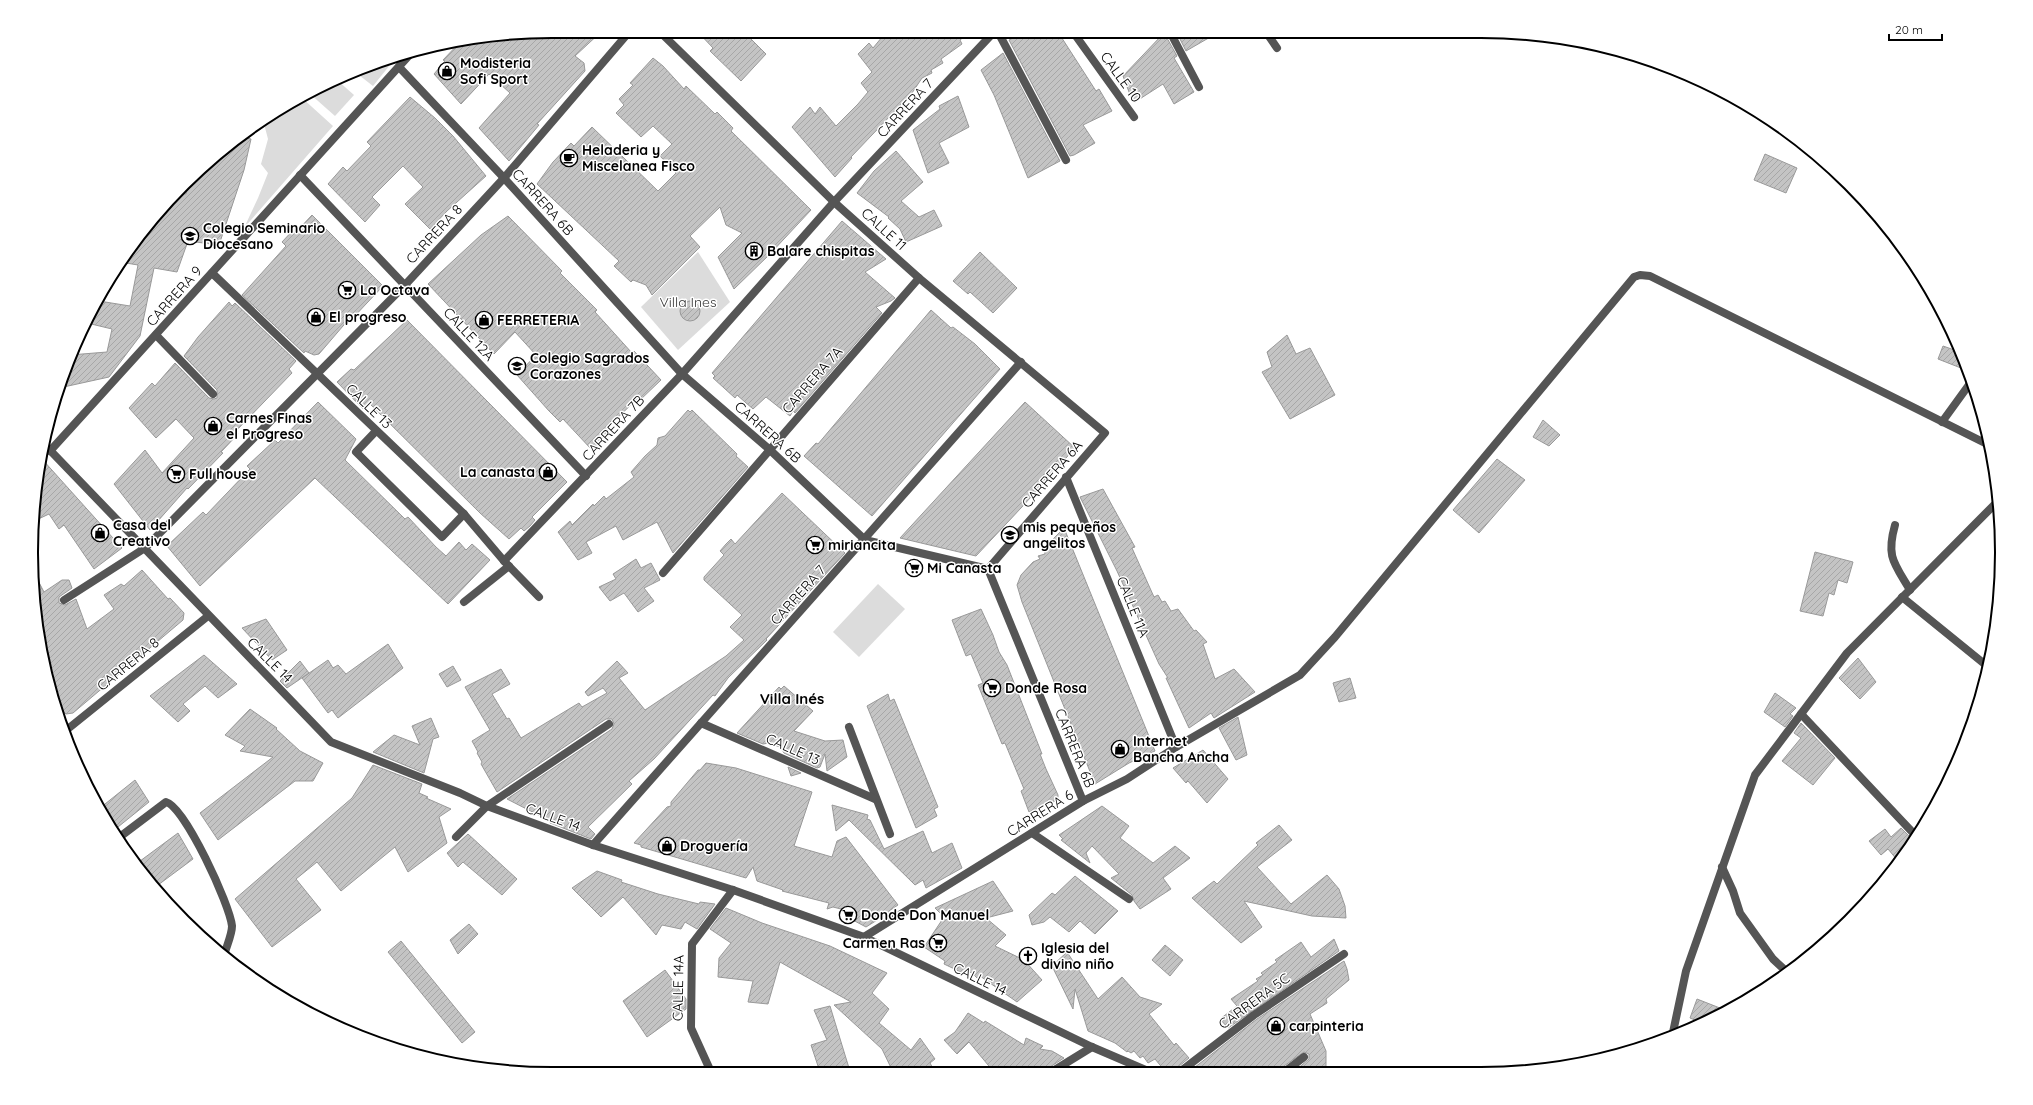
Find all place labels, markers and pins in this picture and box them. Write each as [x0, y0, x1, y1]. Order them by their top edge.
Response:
place label: Modisteria Sofi Sport [460, 54, 531, 88]
shop icon: Modisteria Sofi Sport [437, 61, 457, 81]
place label: Heladeria y Miscelanea Fisco [582, 141, 695, 175]
cafe icon: Heladeria y Miscelanea Fisco [559, 148, 579, 168]
place label: Colegio Seminario Diocesano [203, 219, 326, 253]
school or university icon: Colegio Seminario Diocesano [180, 226, 200, 246]
building icon: Balare chispitas [744, 241, 764, 261]
place label: Balare chispitas [767, 242, 875, 260]
supermarket icon: La Octava [337, 280, 357, 300]
place label: La Octava [360, 281, 430, 299]
shop icon: El progreso [306, 307, 326, 327]
place label: El progreso [329, 308, 407, 326]
shop icon: FERRETERIA [474, 310, 494, 330]
place label: FERRETERIA [497, 311, 579, 329]
place label: Colegio Sagrados Corazones [530, 349, 650, 383]
school or university icon: Colegio Sagrados Corazones [507, 356, 527, 376]
place label: Carnes Finas el Progreso [226, 409, 312, 443]
shop icon: Carnes Finas el Progreso [203, 416, 223, 436]
shop icon: La canasta [538, 462, 558, 482]
place label: La canasta [460, 463, 535, 481]
supermarket icon: Full house [166, 464, 186, 484]
place label: Full house [189, 465, 257, 483]
place label: Casa del Creativo [113, 516, 171, 550]
place label: mis pequeños angelitos [1023, 518, 1116, 552]
shop icon: Casa del Creativo [90, 523, 110, 543]
school or university icon: mis pequeños angelitos [1000, 525, 1020, 545]
supermarket icon: miriancita [805, 535, 825, 555]
place label: miriancita [828, 536, 896, 554]
supermarket icon: Mi Canasta [904, 558, 924, 578]
place label: Mi Canasta [927, 559, 1002, 577]
supermarket icon: Donde Rosa [982, 678, 1002, 698]
place label: Donde Rosa [1005, 679, 1087, 697]
place label: Internet Bancha Ancha [1133, 732, 1229, 766]
shop icon: Internet Bancha Ancha [1110, 739, 1130, 759]
shop icon: Droguería [657, 836, 677, 856]
place label: Droguería [680, 837, 748, 855]
supermarket icon: Donde Don Manuel [838, 905, 858, 925]
place label: Donde Don Manuel [861, 906, 989, 924]
supermarket icon: Carmen Ras [928, 933, 948, 953]
place label: Carmen Ras [843, 934, 925, 952]
place label: Iglesia del divino niño [1041, 939, 1114, 973]
church icon: Iglesia del divino niño [1018, 946, 1038, 966]
shop icon: carpinteria [1266, 1016, 1286, 1036]
place label: carpinteria [1289, 1017, 1364, 1035]

